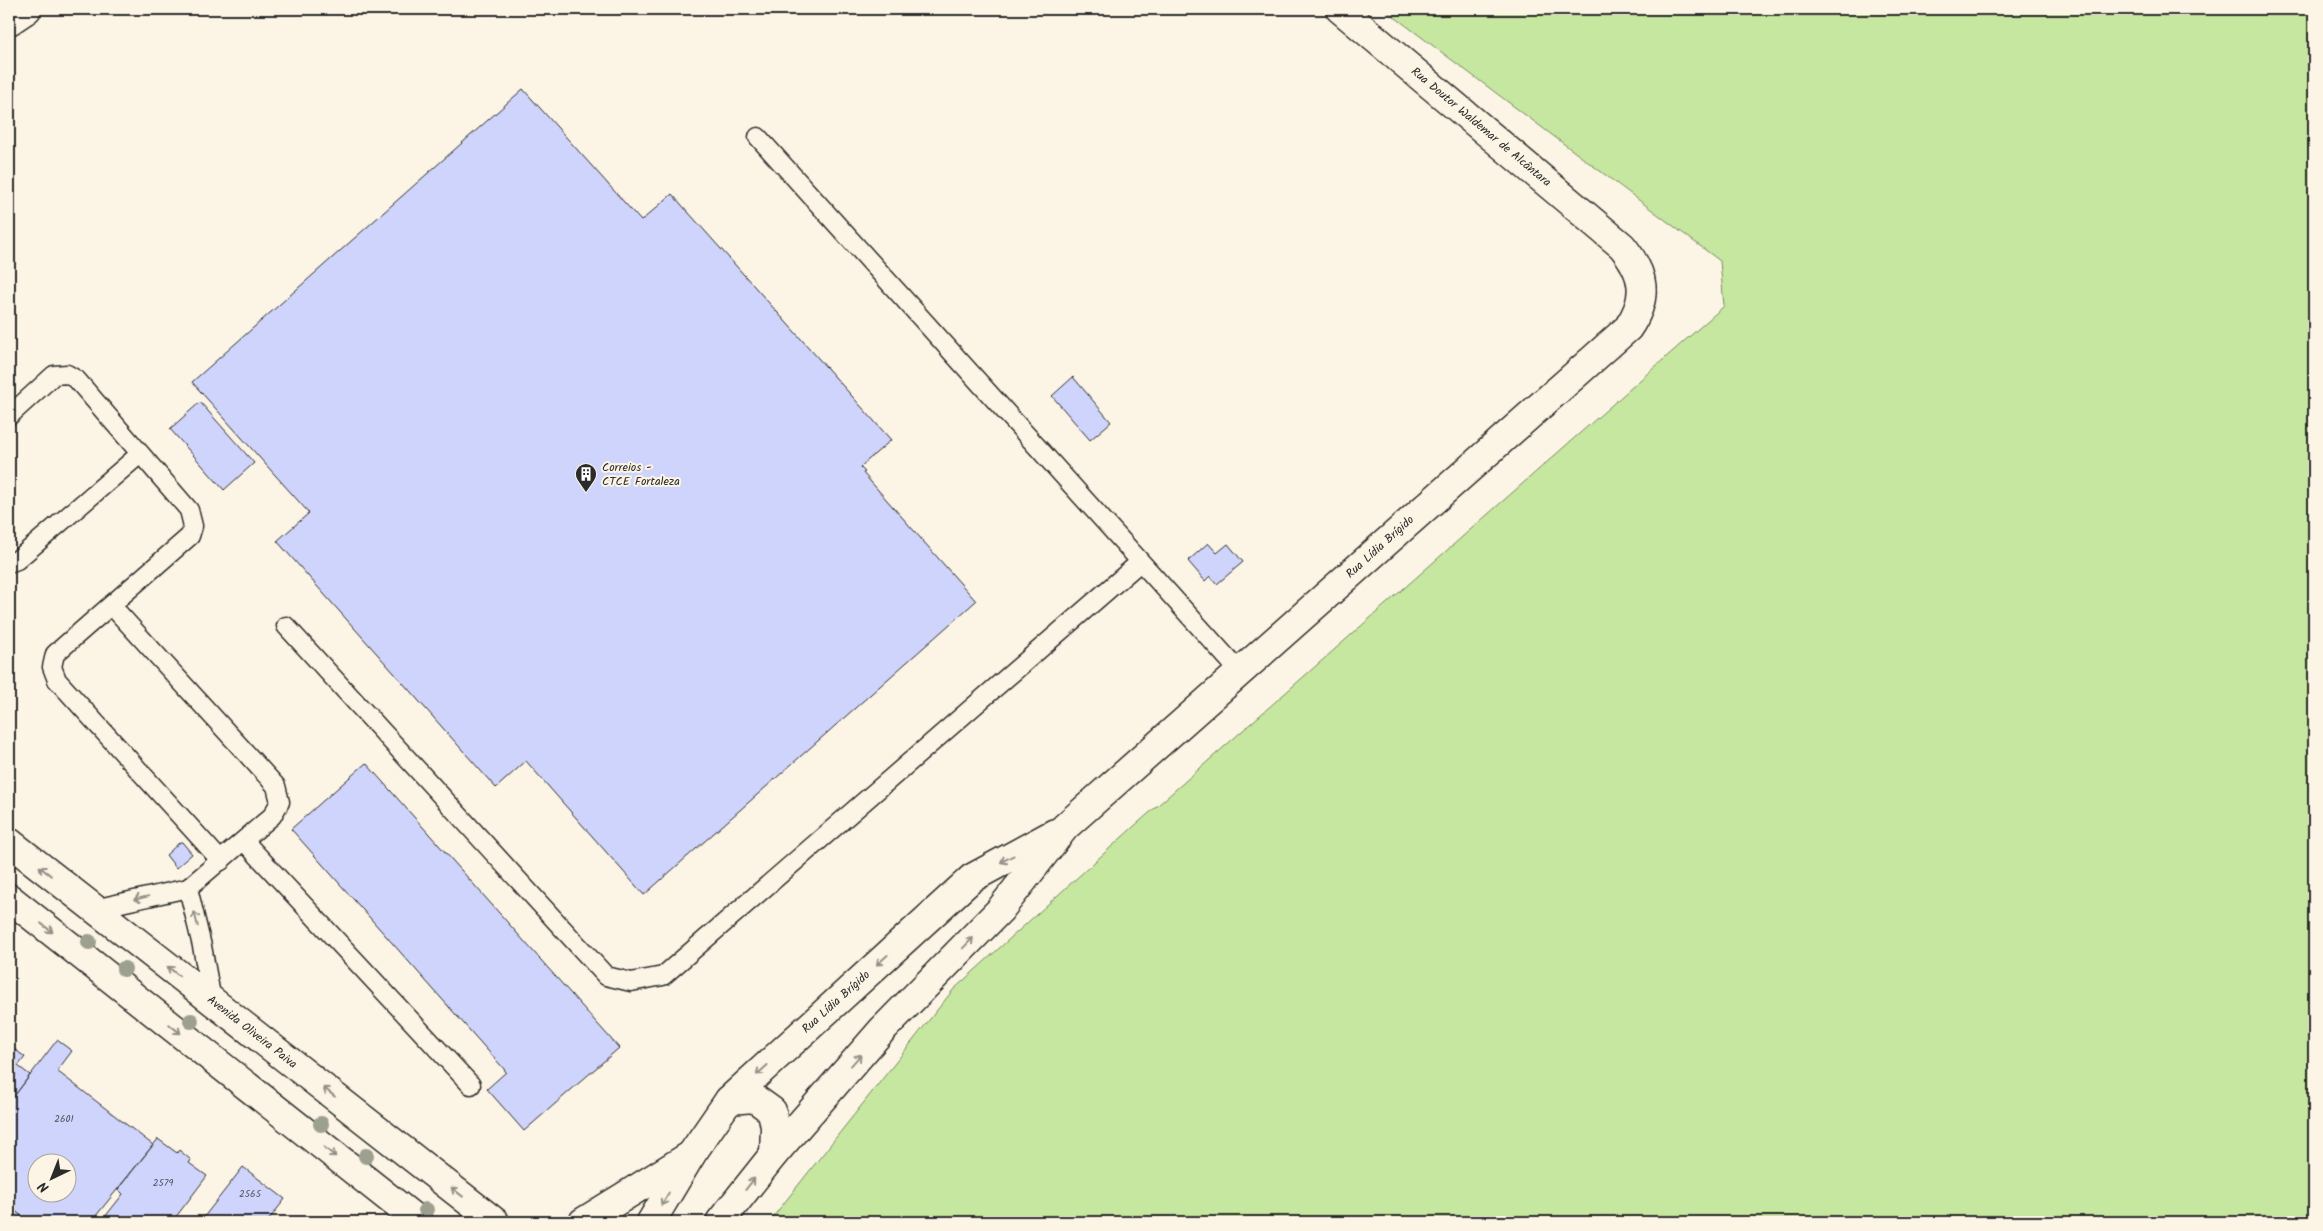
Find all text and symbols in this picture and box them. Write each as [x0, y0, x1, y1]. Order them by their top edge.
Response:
street label: Rua Doutor Waldemar de Alcântara [1407, 62, 1556, 192]
place label: Correios - CTCE Fortaleza [602, 458, 680, 491]
building icon: Correios - CTCE Fortaleza [574, 462, 598, 493]
street label: Rua Lídia Brígido [1342, 511, 1418, 583]
one-way arrow [1000, 855, 1015, 864]
one-way arrow [39, 865, 52, 876]
one-way arrow [133, 894, 149, 903]
one-way arrow [191, 911, 200, 927]
one-way arrow [40, 923, 53, 934]
one-way arrow [962, 936, 974, 949]
one-way arrow [875, 955, 888, 966]
one-way arrow [167, 965, 180, 976]
street label: Rua Lídia Brígido [798, 966, 874, 1038]
street label: Avenida Oliveira Paiva [203, 991, 301, 1074]
one-way arrow [168, 1024, 181, 1035]
one-way arrow [850, 1054, 862, 1067]
one-way arrow [755, 1064, 768, 1076]
one-way arrow [323, 1087, 336, 1098]
house number: 2601 [54, 1111, 74, 1127]
one-way arrow [323, 1146, 336, 1157]
north arrow [28, 1154, 78, 1204]
house number: 2579 [153, 1175, 173, 1191]
text: N [33, 1176, 55, 1198]
one-way arrow [745, 1178, 756, 1191]
house number: 2565 [239, 1186, 262, 1202]
one-way arrow [451, 1187, 464, 1198]
one-way arrow [659, 1192, 669, 1206]

